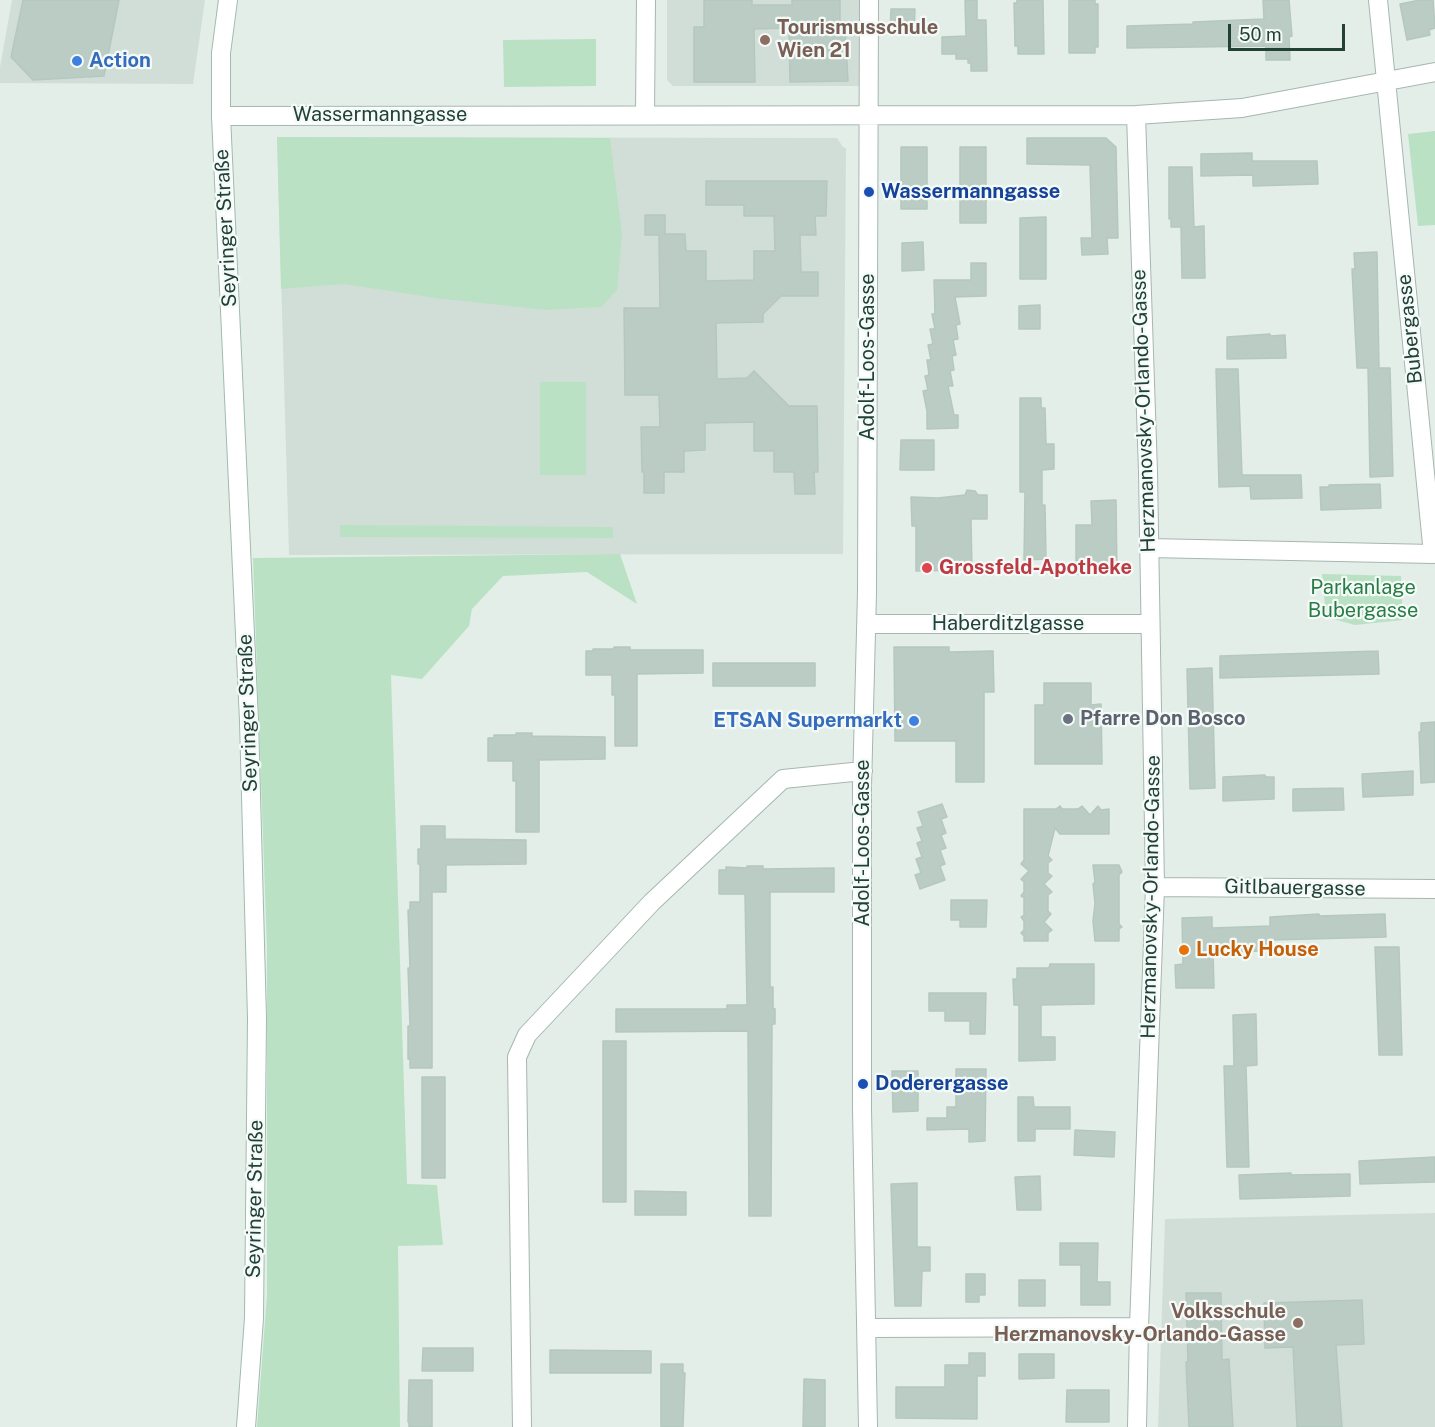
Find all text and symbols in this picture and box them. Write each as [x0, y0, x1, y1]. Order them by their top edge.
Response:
scale bar [1231, 12, 1348, 50]
place label: Tourismusschule Wien 21 [777, 16, 938, 63]
text: 50 m [1239, 24, 1282, 45]
marker: Tourismusschule Wien 21 [758, 33, 772, 47]
place label: Action [89, 49, 151, 73]
marker: Action [70, 54, 84, 68]
street label: Wassermanngasse [293, 103, 467, 127]
street label: Seyringer Straße [210, 148, 242, 308]
place label: Wassermanngasse [881, 180, 1060, 204]
marker: Wassermanngasse [862, 185, 876, 199]
street label: Herzmanovsky-Orlando-Gasse [1127, 269, 1161, 553]
street label: Adolf-Loos-Gasse [856, 273, 880, 441]
street label: Bubergasse [1392, 273, 1428, 385]
place label: Grossfeld-Apotheke [939, 556, 1132, 580]
marker: Grossfeld-Apotheke [920, 561, 934, 575]
park label: Parkanlage Bubergasse [1308, 576, 1418, 623]
street label: Haberditzlgasse [932, 612, 1084, 636]
street label: Seyringer Straße [233, 633, 263, 793]
place label: Pfarre Don Bosco [1080, 707, 1246, 731]
place label: ETSAN Supermarkt [713, 709, 902, 733]
marker: Pfarre Don Bosco [1061, 712, 1075, 726]
marker: ETSAN Supermarkt [907, 714, 921, 728]
street label: Herzmanovsky-Orlando-Gasse [1137, 755, 1165, 1039]
street label: Adolf-Loos-Gasse [851, 759, 875, 927]
street label: Gitlbauergasse [1224, 875, 1366, 901]
place label: Lucky House [1196, 938, 1319, 962]
marker: Lucky House [1177, 943, 1191, 957]
place label: Doderergasse [875, 1072, 1008, 1096]
marker: Doderergasse [856, 1077, 870, 1091]
street label: Seyringer Straße [242, 1120, 268, 1278]
place label: Volksschule Herzmanovsky-Orlando-Gasse [994, 1300, 1286, 1347]
marker: Volksschule Herzmanovsky-Orlando-Gasse [1291, 1316, 1305, 1330]

